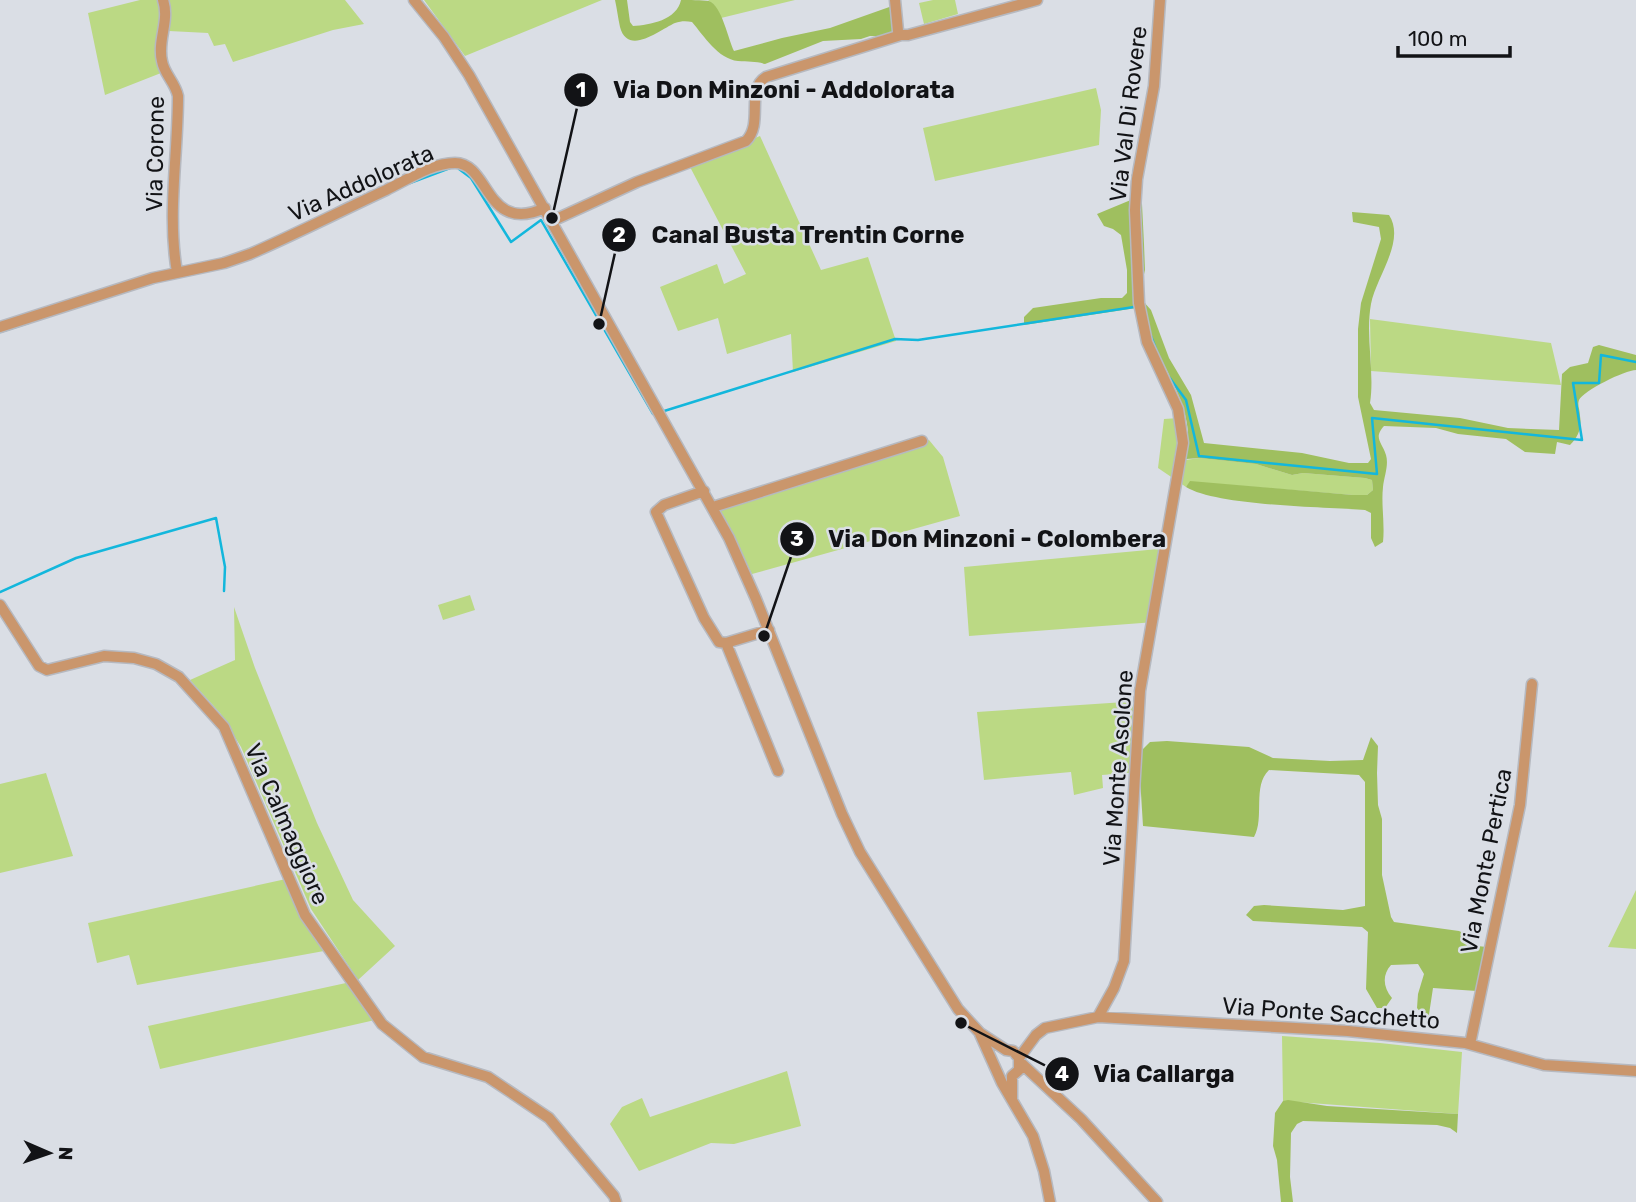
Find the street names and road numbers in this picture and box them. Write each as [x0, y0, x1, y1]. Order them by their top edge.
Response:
street label: Via Val Di Rovere [1103, 24, 1153, 204]
street label: Via Corone [140, 96, 170, 212]
street label: Via Addolorata [284, 139, 438, 227]
street label: Via Monte Asolone [1097, 669, 1139, 867]
street label: Via Calmaggiore [239, 739, 335, 909]
street label: Via Monte Pertica [1454, 766, 1518, 956]
street label: Via Ponte Sacchetto [1221, 991, 1441, 1035]

